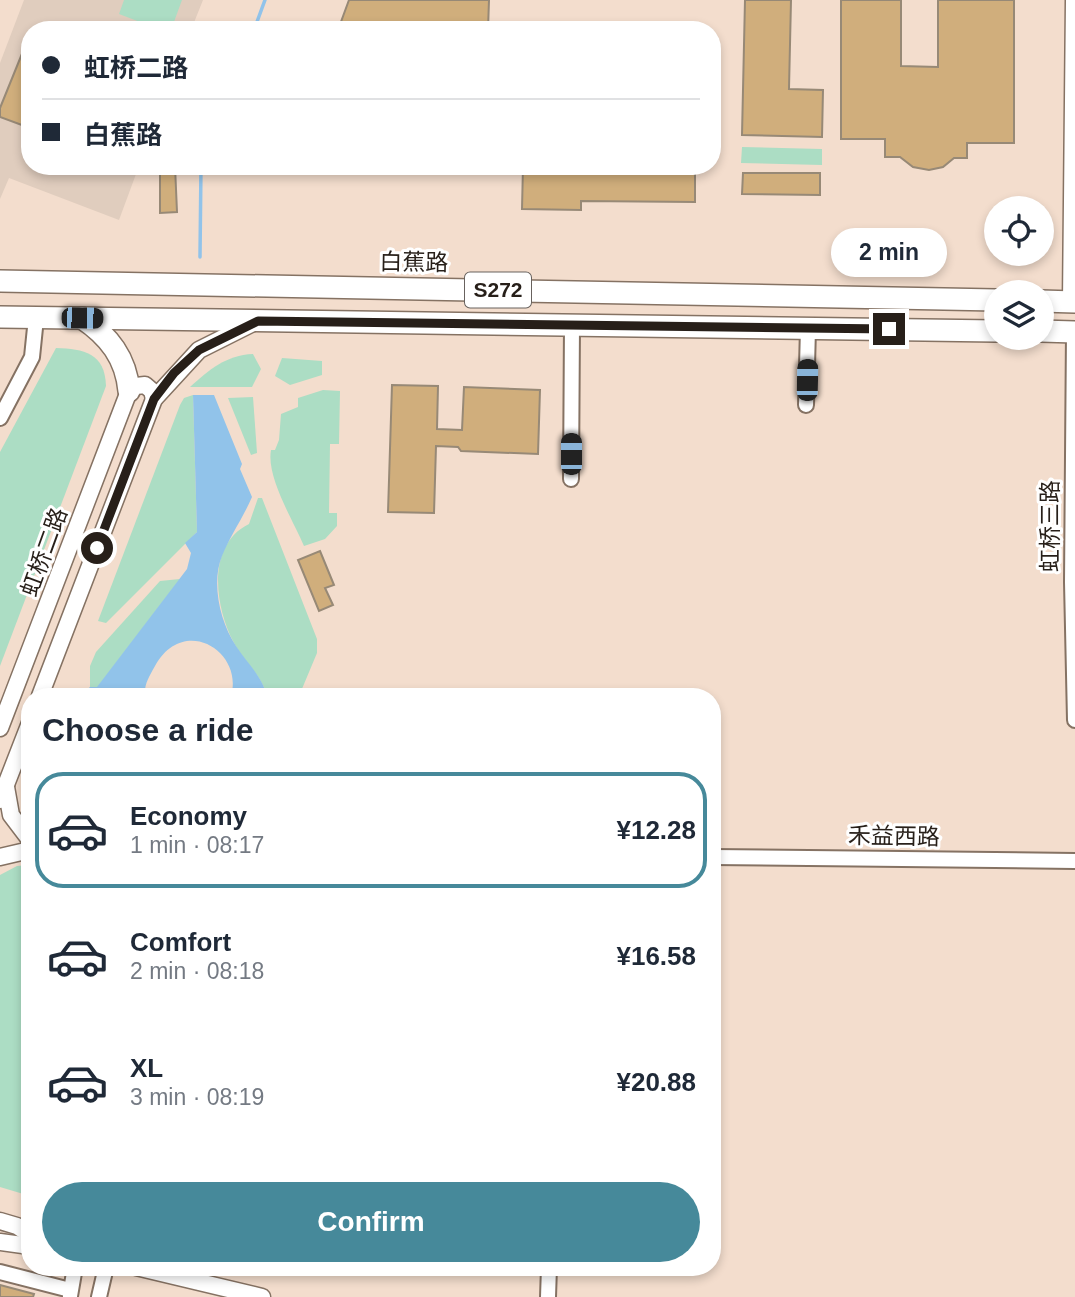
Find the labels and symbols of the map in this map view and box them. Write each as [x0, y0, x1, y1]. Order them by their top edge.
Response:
callout: 2 min [831, 228, 947, 276]
street label: 白蕉路 [379, 248, 449, 276]
road number: S272 [465, 272, 531, 308]
car [61, 307, 104, 329]
route end [873, 313, 905, 345]
car [797, 359, 818, 401]
car [561, 433, 582, 475]
street label: 虹桥三路 [1037, 480, 1063, 572]
street label: 虹桥二路 [16, 504, 72, 600]
route start [81, 532, 113, 564]
street label: 禾益西路 [848, 822, 940, 850]

